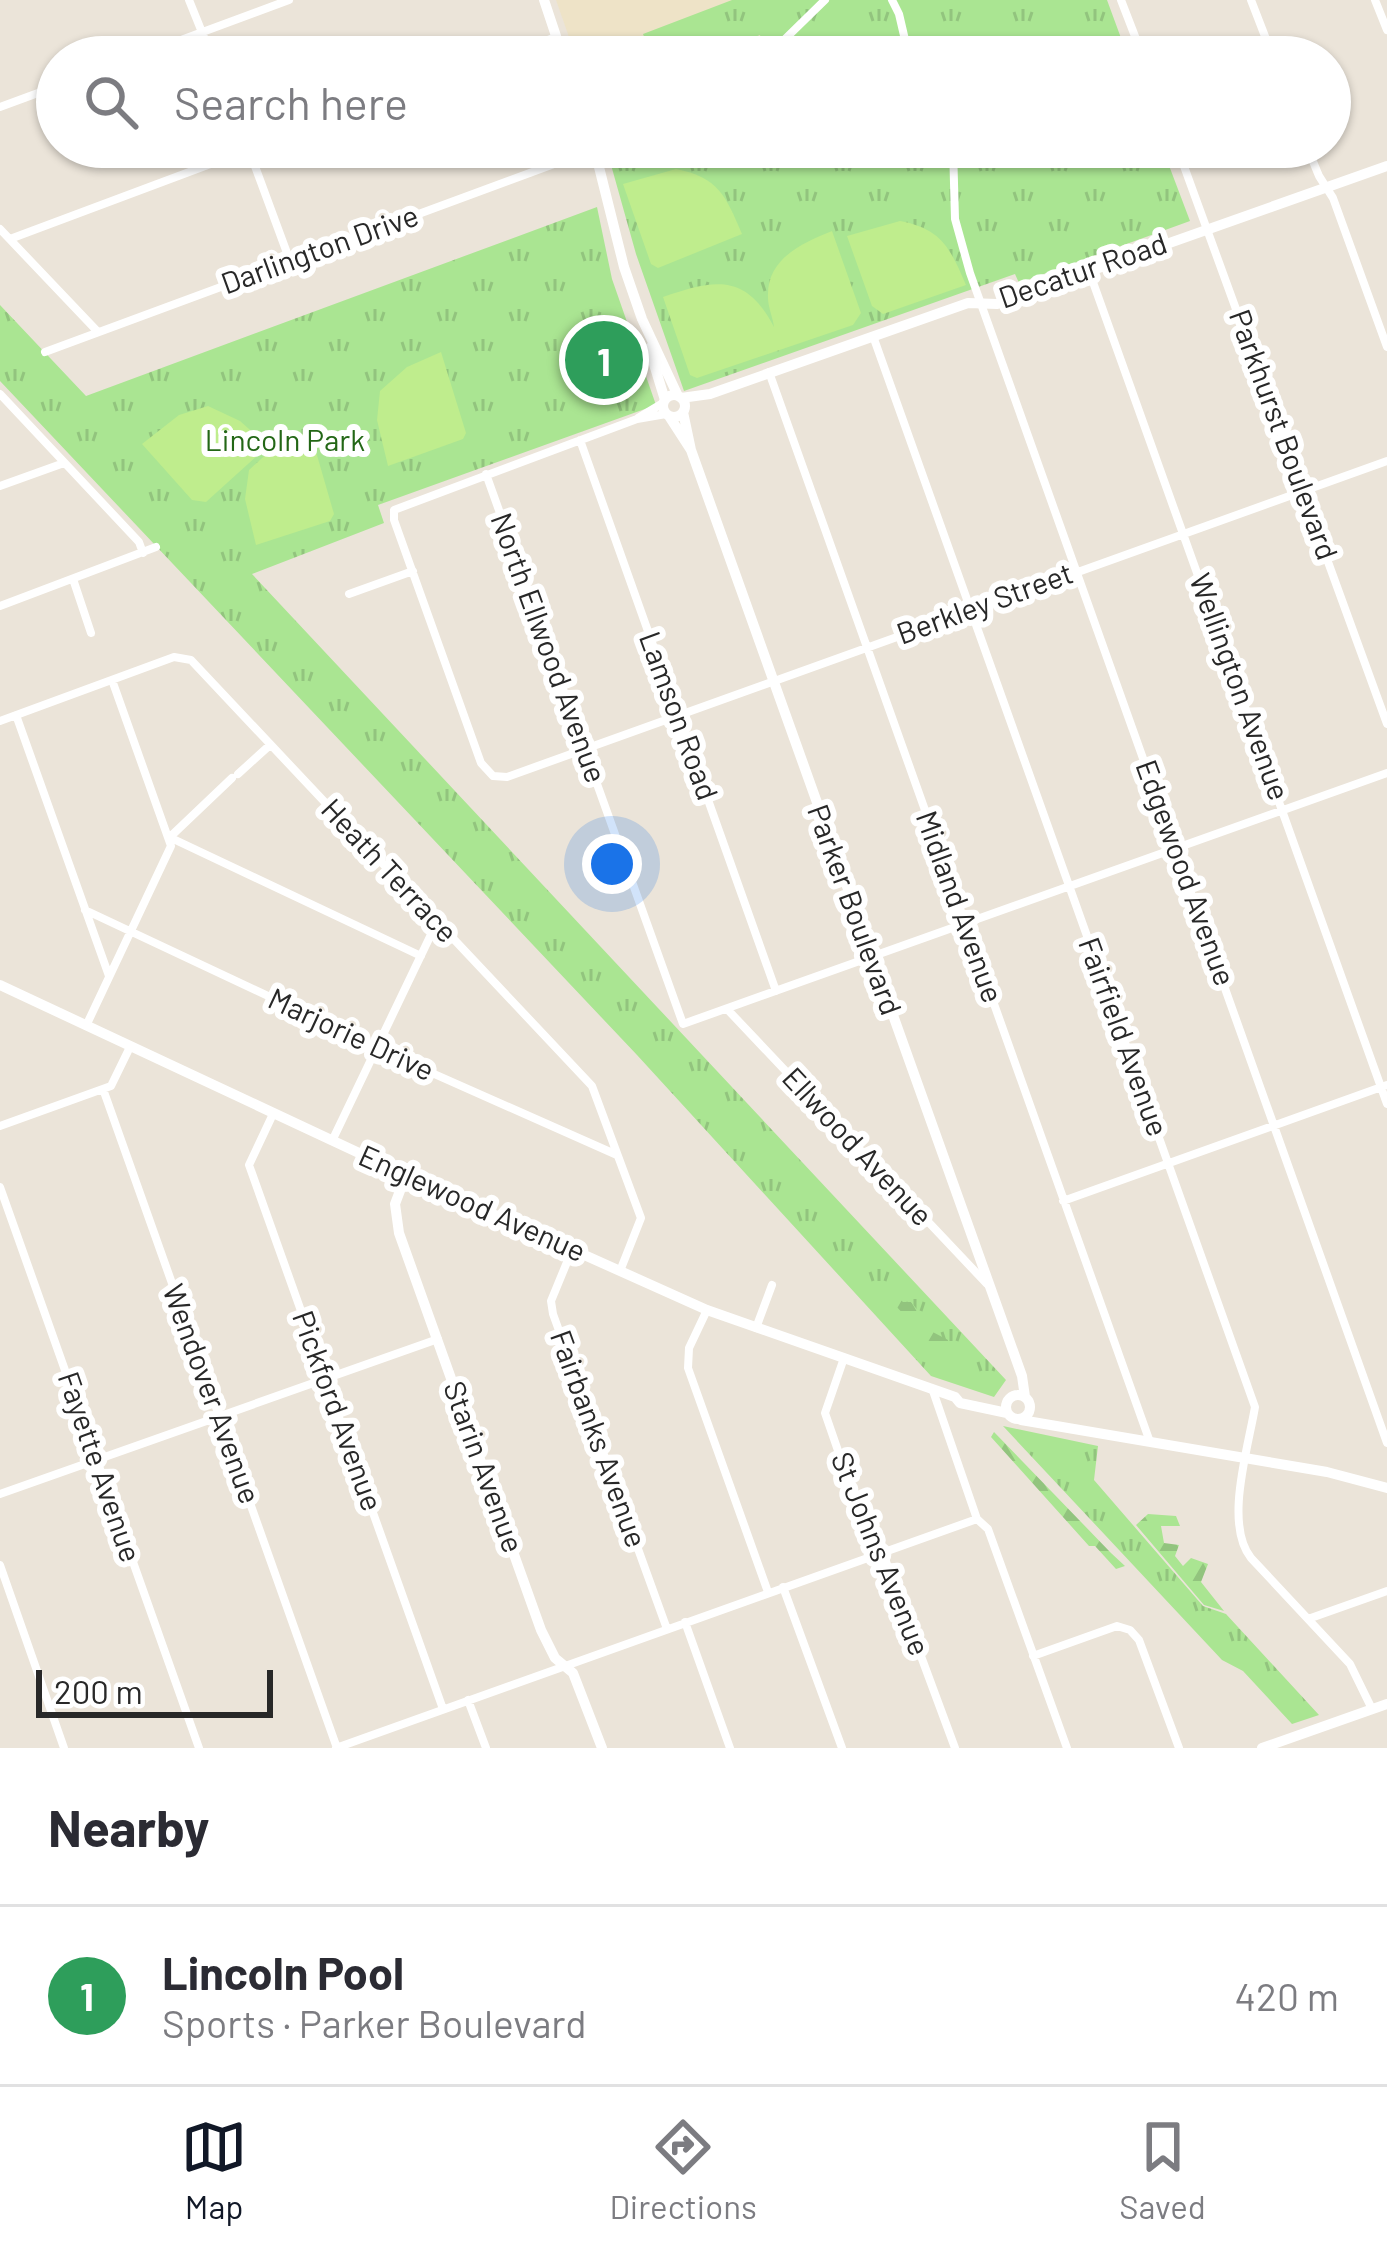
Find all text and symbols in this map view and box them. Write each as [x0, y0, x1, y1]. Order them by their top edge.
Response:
search box [36, 36, 1351, 168]
icon: search [78, 69, 144, 135]
text: Search here [174, 75, 408, 129]
street label: Darlington Drive [216, 196, 423, 300]
street label: Decatur Road [993, 224, 1171, 315]
street label: Parkhurst Boulevard [1223, 304, 1347, 564]
pin: 1 [565, 315, 643, 405]
park label: Lincoln Park [205, 421, 365, 457]
street label: North Ellwood Avenue [484, 507, 615, 787]
street label: Berkley Street [891, 554, 1077, 651]
street label: Wellington Avenue [1183, 568, 1299, 805]
street label: Lamson Road [633, 626, 727, 804]
street label: Edgewood Avenue [1129, 754, 1244, 990]
street label: Heath Terrace [315, 790, 466, 949]
street label: Parker Boulevard [801, 799, 911, 1020]
street label: Midland Avenue [910, 806, 1012, 1007]
your location [582, 834, 642, 894]
street label: Fairfield Avenue [1072, 932, 1178, 1141]
street label: Marjorie Drive [263, 979, 440, 1087]
street label: Ellwood Avenue [776, 1059, 941, 1232]
street label: Englewood Avenue [354, 1136, 592, 1268]
street label: Wendover Avenue [156, 1279, 269, 1508]
street label: Pickford Avenue [286, 1305, 392, 1515]
street label: Fairbanks Avenue [544, 1325, 656, 1552]
street label: Fayette Avenue [51, 1366, 150, 1566]
street label: Starin Avenue [437, 1376, 533, 1557]
street label: St Johns Avenue [825, 1446, 939, 1660]
scale bar [36, 1664, 273, 1717]
text: 200 m [54, 1671, 143, 1711]
text: Nearby [48, 1796, 209, 1857]
text: Lincoln Pool [162, 1945, 404, 1999]
text: 1 [80, 1972, 94, 2019]
text: 420 m [1235, 1972, 1339, 2019]
text: Sports · Parker Boulevard [162, 1999, 587, 2046]
tab: Map [181, 2114, 247, 2226]
tab: Directions [609, 2114, 757, 2226]
tab: Saved [1119, 2114, 1206, 2226]

